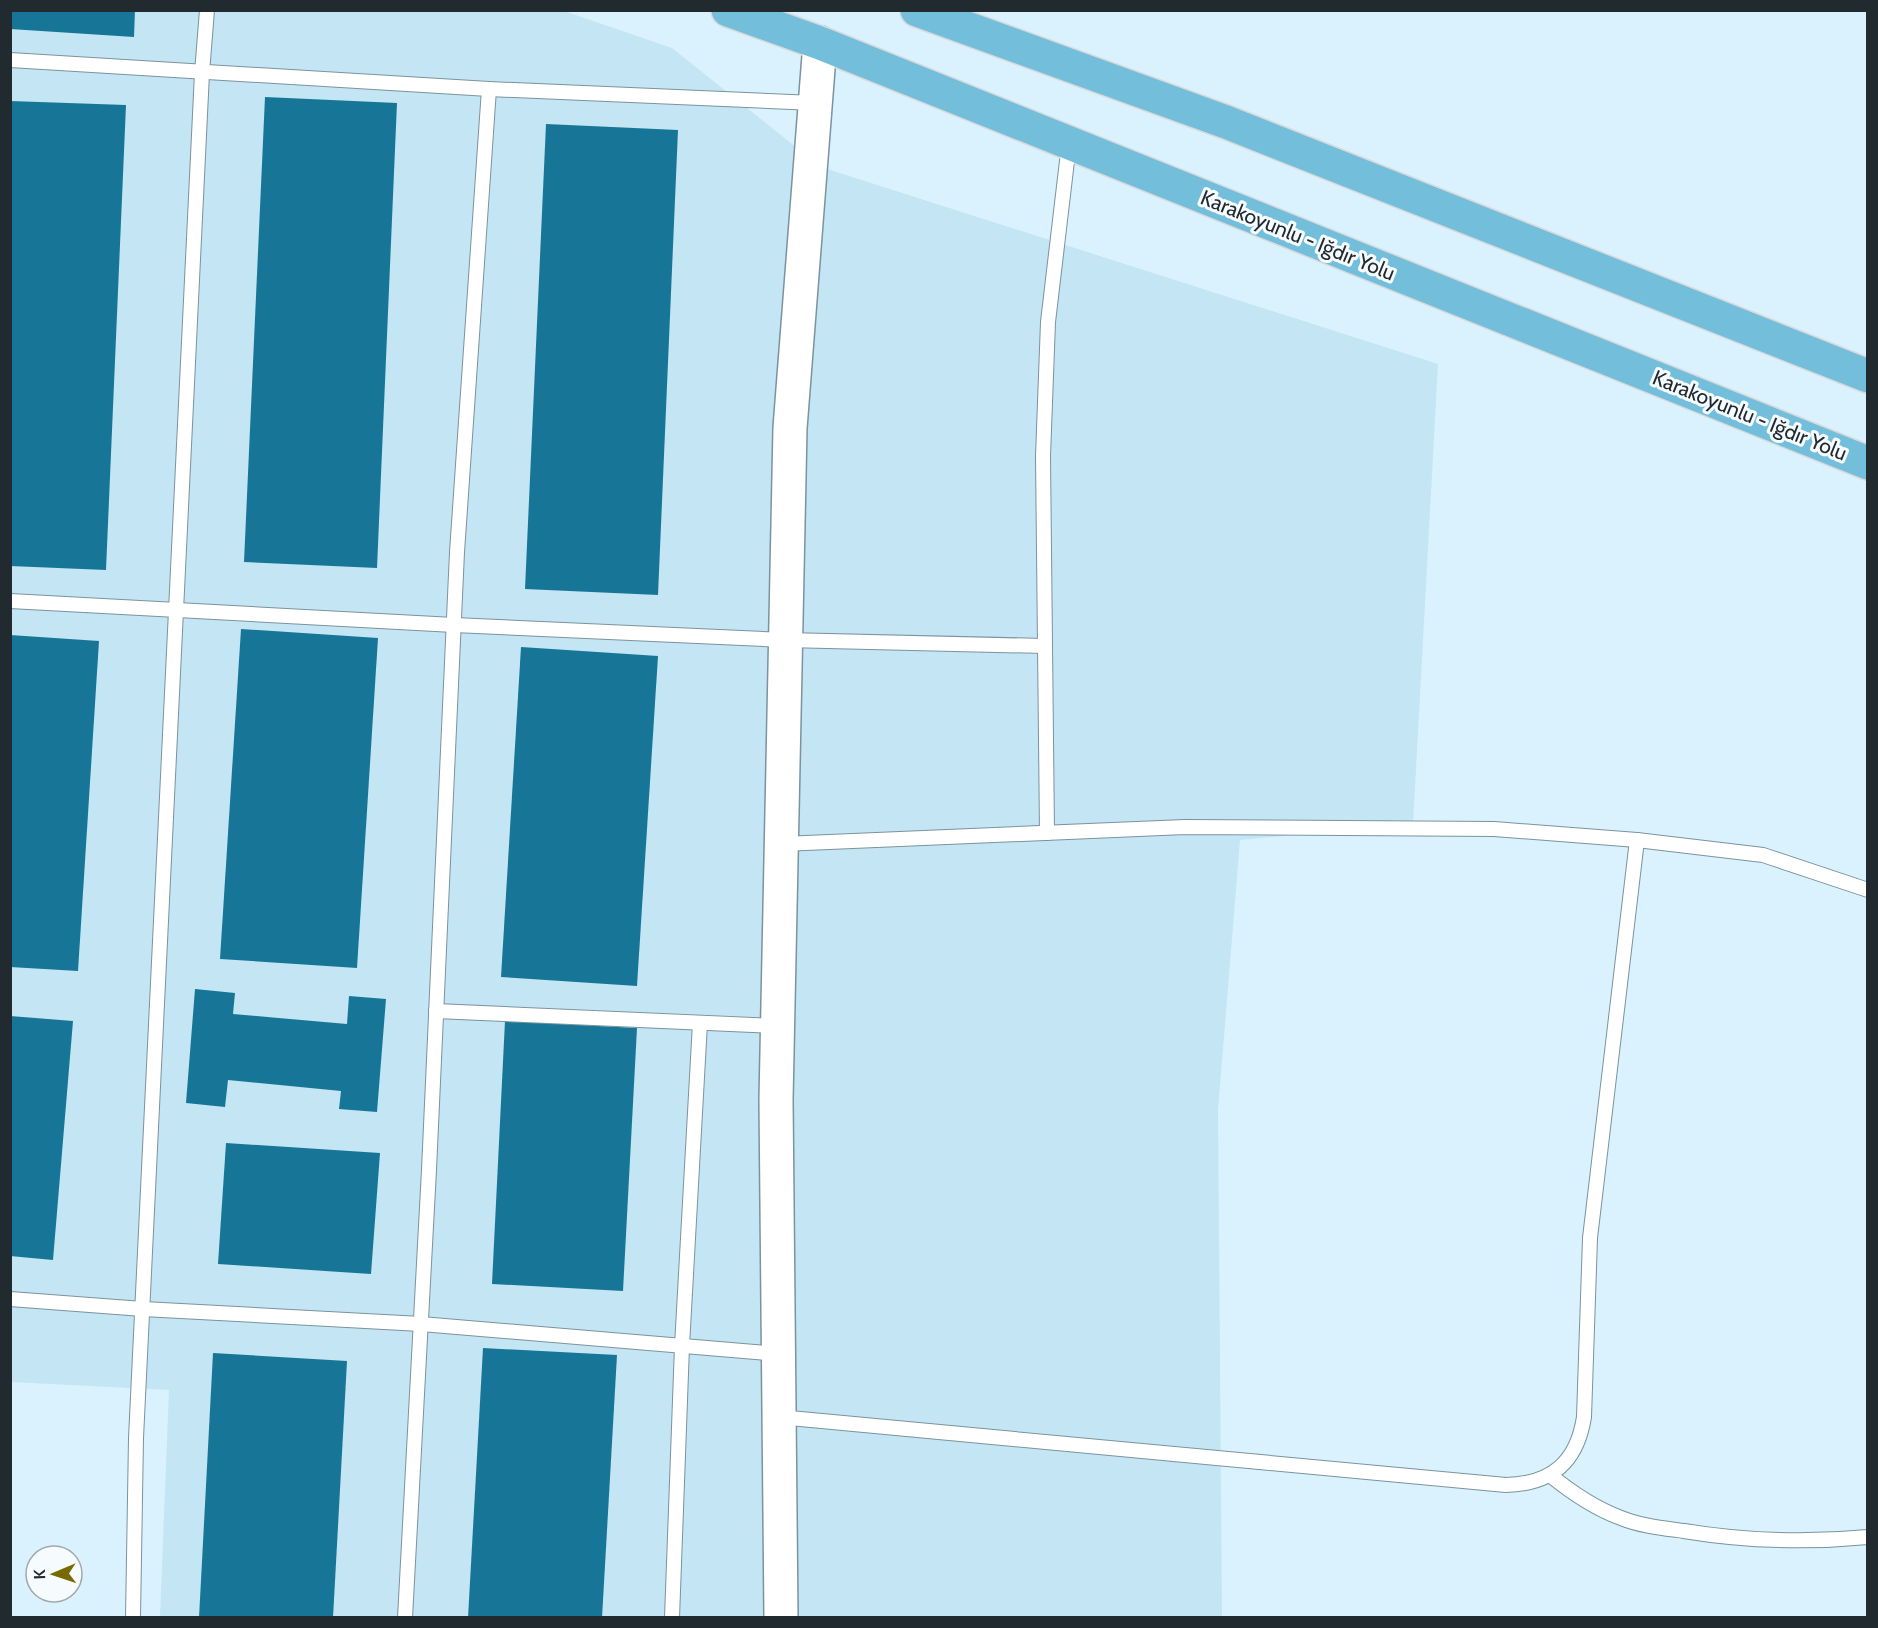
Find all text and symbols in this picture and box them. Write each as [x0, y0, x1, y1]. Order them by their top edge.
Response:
street label: Karakoyunlu - Iğdır Yolu [1197, 185, 1399, 285]
street label: Karakoyunlu - Iğdır Yolu [1649, 365, 1851, 465]
north arrow [24, 1544, 84, 1604]
text: K [30, 1569, 49, 1580]

